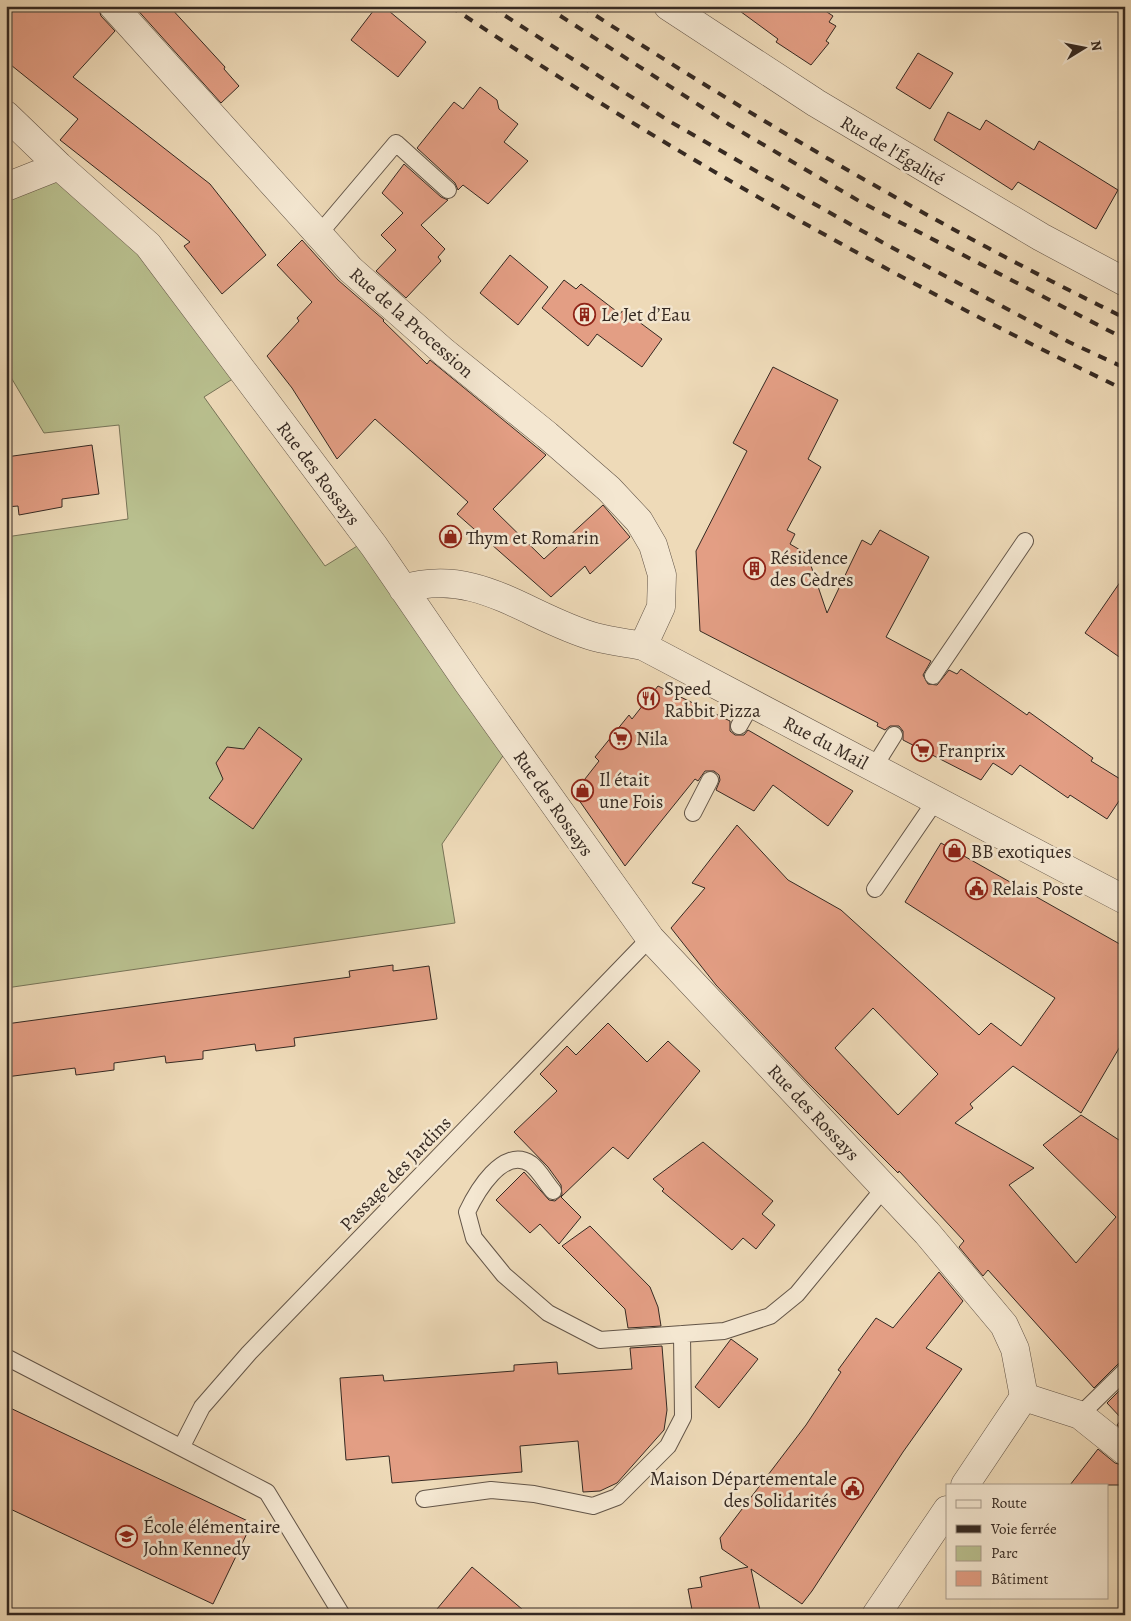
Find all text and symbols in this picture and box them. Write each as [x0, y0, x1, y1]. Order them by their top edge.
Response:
north arrow [1058, 22, 1108, 72]
text: N [1086, 39, 1107, 53]
street label: Rue de l'Égalité [835, 109, 950, 192]
street label: Rue de la Procession [344, 261, 479, 384]
building icon: Le Jet d’Eau [573, 302, 597, 326]
place label: Le Jet d’Eau [601, 302, 691, 328]
street label: Rue des Rossays [270, 416, 366, 531]
shop icon: Thym et Romarin [438, 525, 462, 549]
place label: Thym et Romarin [466, 525, 599, 551]
place label: Résidence des Cèdres [770, 545, 854, 593]
building icon: Résidence des Cèdres [742, 556, 766, 580]
place label: Speed Rabbit Pizza [664, 676, 761, 724]
restaurant icon: Speed Rabbit Pizza [636, 687, 660, 711]
street label: Rue du Mail [779, 710, 873, 776]
supermarket icon: Nila [608, 726, 632, 750]
place label: Nila [636, 726, 668, 752]
supermarket icon: Franprix [910, 738, 934, 762]
place label: Franprix [938, 738, 1005, 764]
street label: Rue des Rossays [507, 745, 599, 862]
place label: Il était une Fois [599, 767, 663, 815]
shop icon: Il était une Fois [571, 778, 595, 802]
shop icon: BB exotiques [943, 839, 967, 863]
place label: BB exotiques [971, 839, 1072, 865]
public building icon: Relais Poste [964, 876, 988, 900]
place label: Relais Poste [992, 876, 1083, 902]
street label: Rue des Rossays [761, 1058, 865, 1167]
street label: Passage des Jardins [334, 1111, 457, 1237]
place label: Maison Départementale des Solidarités [650, 1466, 837, 1514]
public building icon: Maison Départementale des Solidarités [841, 1477, 865, 1501]
legend [946, 1484, 1108, 1598]
text: Route [991, 1493, 1027, 1513]
place label: École élémentaire John Kennedy [143, 1514, 280, 1562]
text: Voie ferrée [990, 1519, 1057, 1539]
school or university icon: École élémentaire John Kennedy [115, 1525, 139, 1549]
text: Parc [991, 1543, 1018, 1563]
text: Bâtiment [991, 1569, 1049, 1589]

